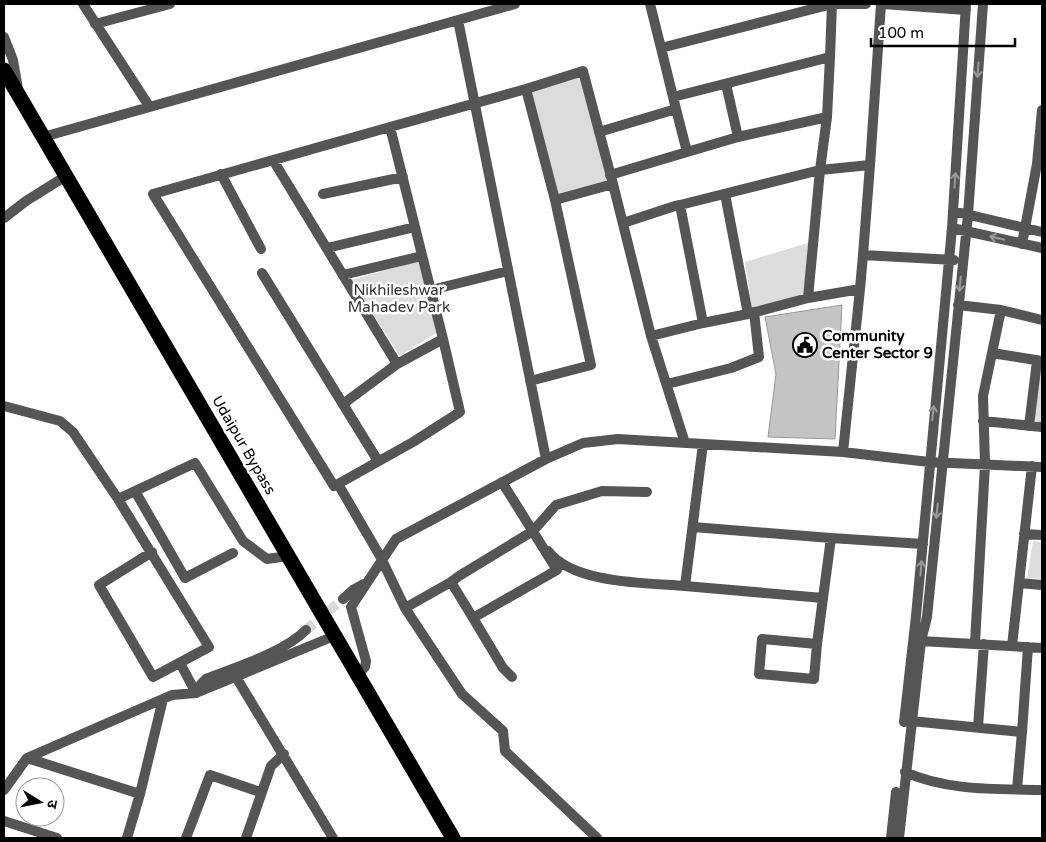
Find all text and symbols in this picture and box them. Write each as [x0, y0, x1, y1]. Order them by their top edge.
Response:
scale bar [871, 15, 1015, 47]
text: 100 m [878, 24, 924, 42]
one-way arrow [974, 62, 983, 78]
one-way arrow [950, 172, 960, 188]
one-way arrow [989, 233, 1005, 242]
one-way arrow [955, 276, 965, 292]
park label: Nikhileshwar Mahadev Park [348, 281, 450, 316]
place label: Community Center Sector 9 [822, 327, 933, 362]
public building icon: Community Center Sector 9 [792, 332, 818, 358]
street label: Udaipur Bypass [208, 392, 280, 498]
one-way arrow [929, 406, 938, 422]
one-way arrow [933, 503, 942, 519]
one-way arrow [916, 560, 925, 576]
north arrow [15, 777, 65, 827]
text: उ [43, 799, 61, 810]

